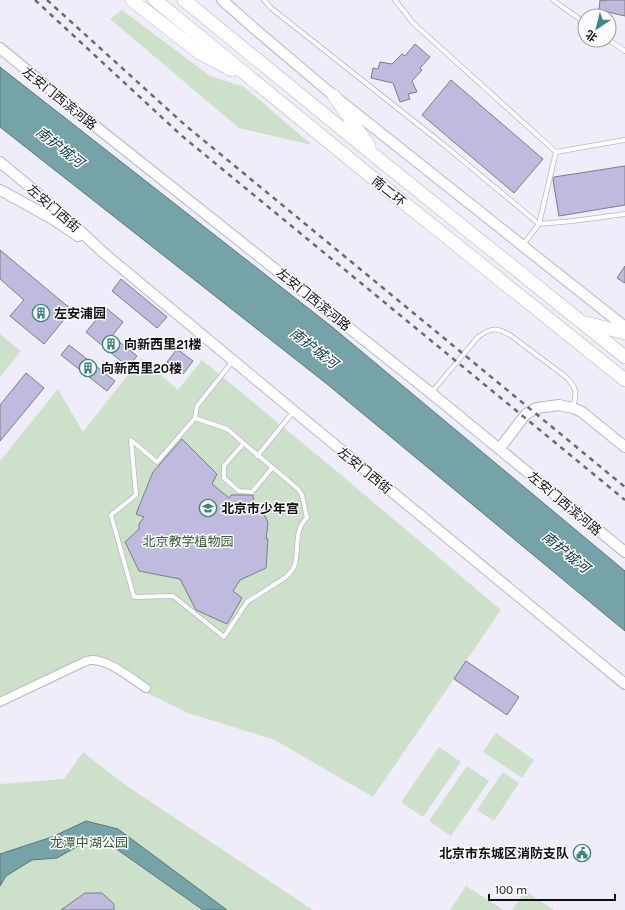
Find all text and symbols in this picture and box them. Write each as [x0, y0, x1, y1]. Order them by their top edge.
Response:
north arrow [577, 8, 617, 48]
text: 北 [583, 27, 600, 44]
street label: 左安门西滨河路 [20, 64, 100, 133]
water label: 南护城河 [32, 123, 89, 173]
street label: 南二环 [369, 173, 409, 209]
street label: 左安门西街 [24, 181, 83, 235]
street label: 左安门西滨河路 [274, 265, 354, 334]
building icon: 左安浦园 [31, 303, 51, 323]
place label: 左安浦园 [54, 306, 106, 321]
water label: 南护城河 [286, 324, 343, 374]
building icon: 向新西里21楼 [101, 334, 121, 354]
place label: 向新西里21楼 [124, 337, 202, 352]
building icon: 向新西里20楼 [78, 358, 98, 378]
place label: 向新西里20楼 [101, 361, 182, 376]
street label: 左安门西街 [335, 444, 395, 497]
street label: 左安门西滨河路 [525, 468, 604, 538]
school or university icon: 北京市少年宫 [198, 498, 218, 518]
place label: 北京市少年宫 [221, 501, 299, 516]
water label: 南护城河 [539, 528, 595, 579]
park label: 北京教学植物园 [142, 534, 234, 549]
park label: 龙潭中湖公园 [50, 835, 128, 850]
public building icon: 北京市东城区消防支队 [572, 843, 592, 863]
place label: 北京市东城区消防支队 [439, 846, 569, 861]
scale bar [489, 876, 615, 902]
text: 100 m [495, 883, 527, 897]

